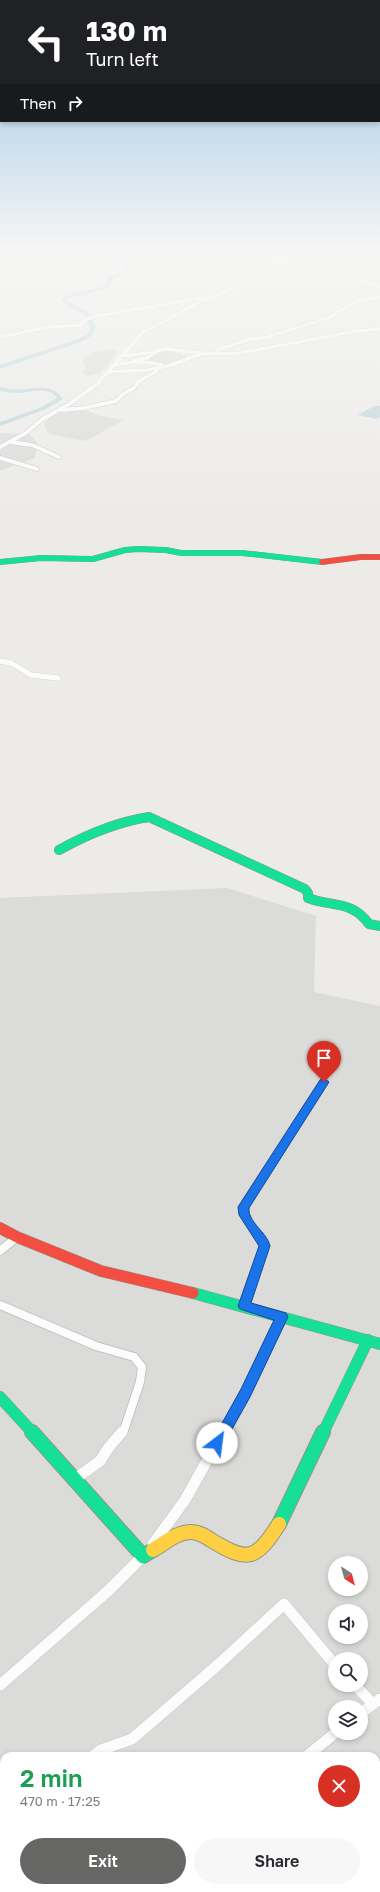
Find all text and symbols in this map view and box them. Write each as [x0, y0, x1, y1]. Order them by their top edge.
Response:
text: 130 m [86, 14, 167, 47]
icon: left [20, 16, 72, 68]
text: Turn left [86, 48, 159, 70]
icon: right [64, 92, 86, 114]
text: Then [20, 94, 56, 112]
pin [307, 1041, 341, 1082]
icon: arrive [313, 1047, 335, 1069]
position arrow [196, 1422, 238, 1464]
north arrow [328, 1556, 368, 1596]
map controls [328, 1556, 368, 1740]
button: sound [328, 1604, 368, 1644]
button: search [328, 1652, 368, 1692]
button: layers [328, 1700, 368, 1740]
text: 2 min [20, 1763, 82, 1792]
button: close [318, 1765, 360, 1807]
text: 470 m · 17:25 [20, 1793, 100, 1809]
button: Exit [20, 1838, 186, 1884]
button: Share [194, 1838, 360, 1884]

